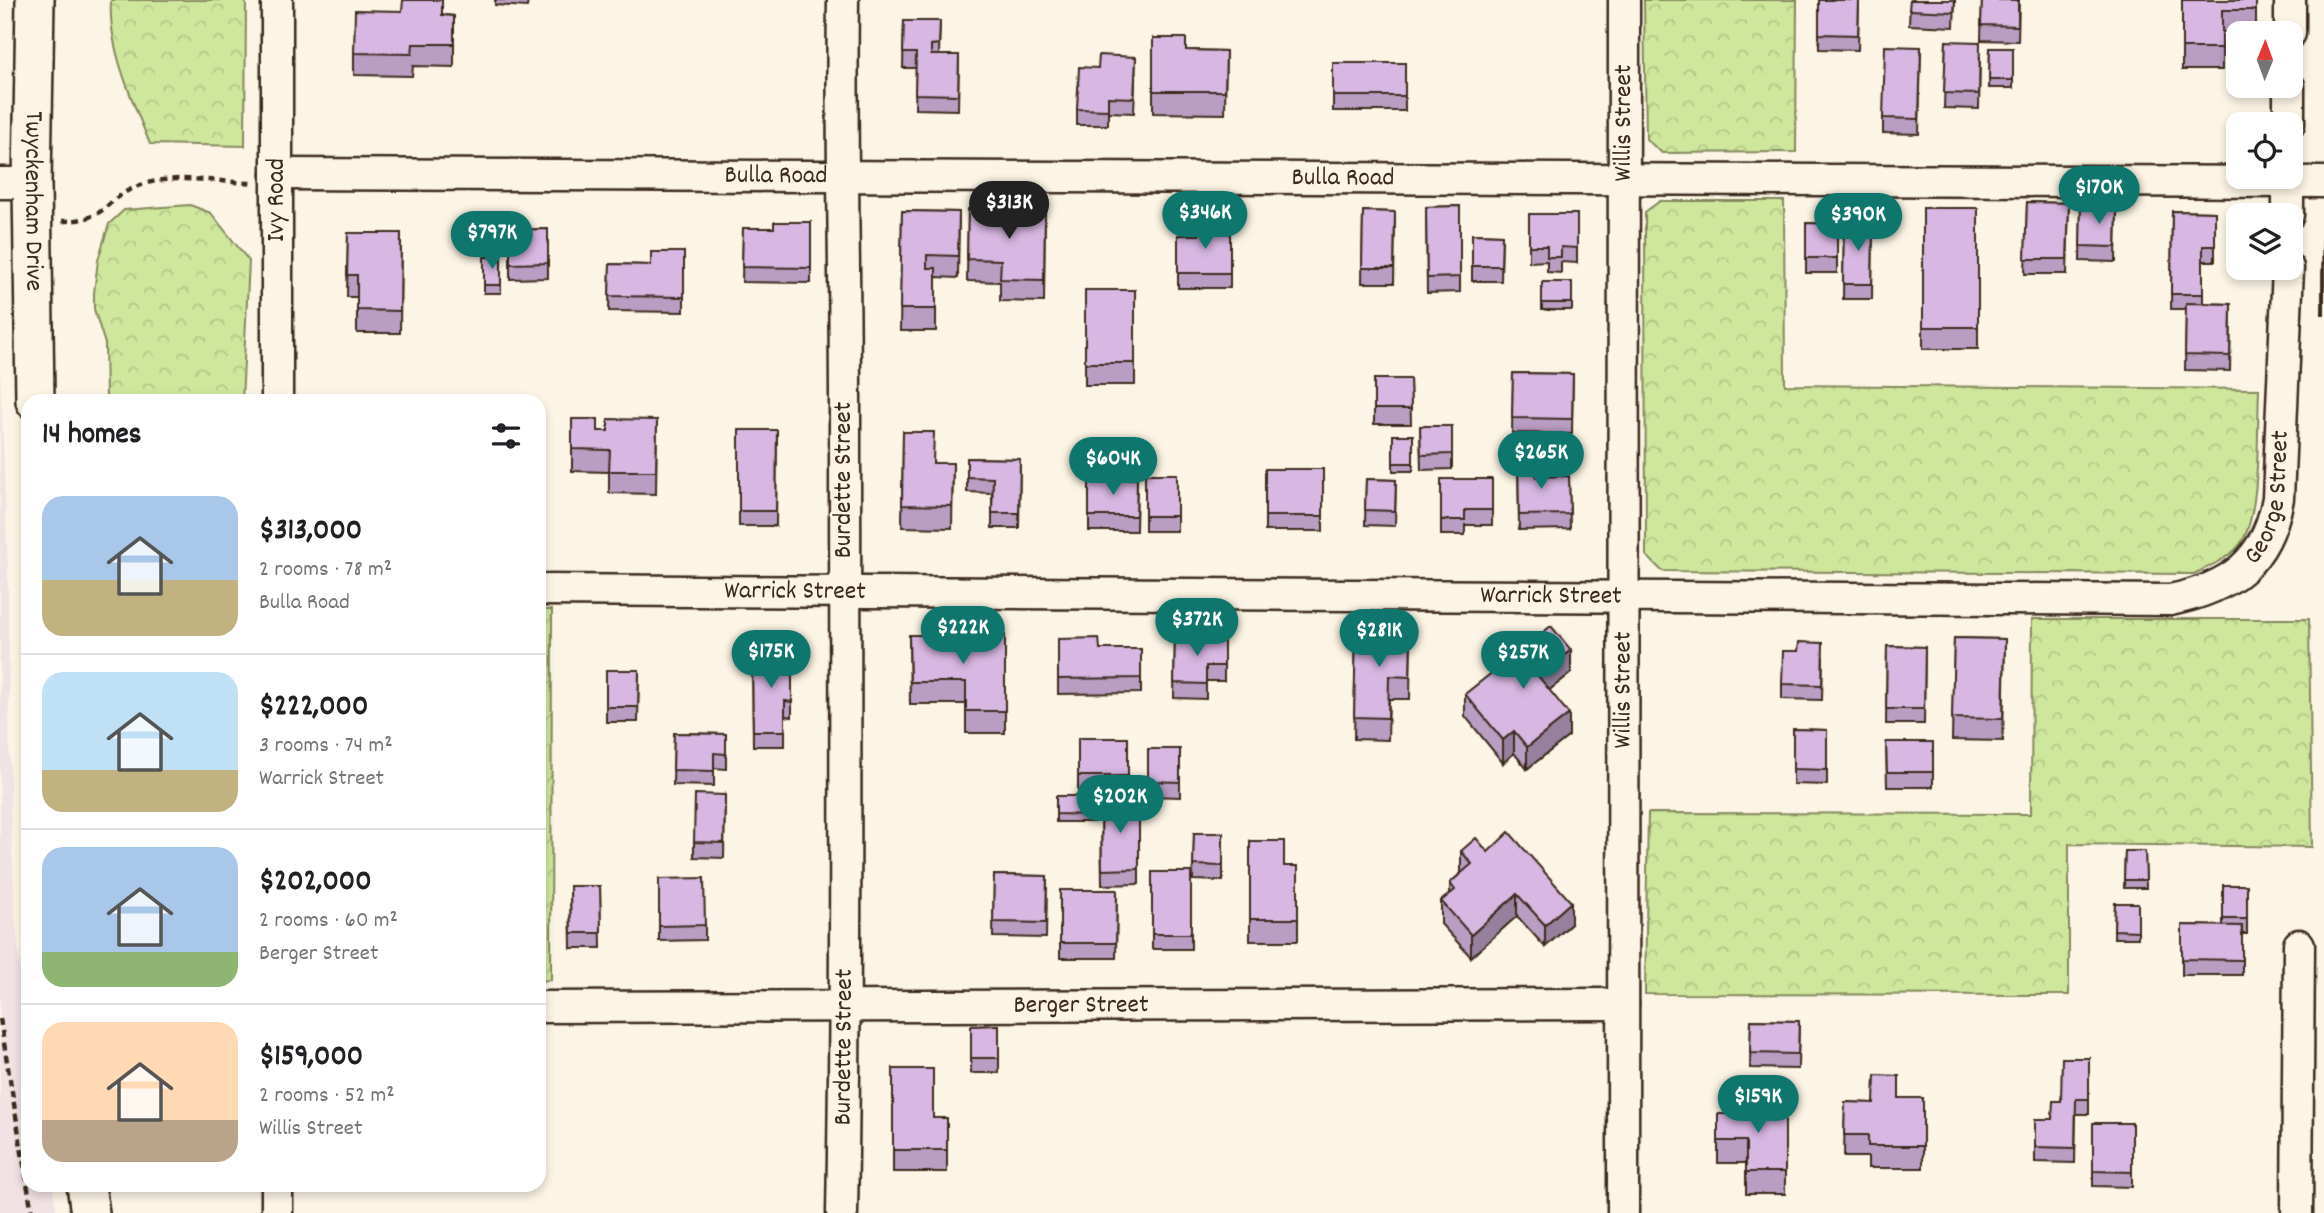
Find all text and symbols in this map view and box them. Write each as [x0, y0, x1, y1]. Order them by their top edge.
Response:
north arrow [2226, 21, 2303, 98]
map controls [2226, 21, 2303, 280]
street label: Willis Street [1605, 64, 1642, 182]
street label: Twyckenham Drive [13, 110, 52, 291]
button: locate [2226, 112, 2303, 189]
street label: Bulla Road [725, 157, 827, 195]
street label: Ivy Road [259, 158, 296, 242]
street label: Bulla Road [1292, 159, 1394, 197]
pin: $170K [2050, 166, 2148, 226]
text: $170K [2075, 172, 2123, 205]
pin: $313K [960, 182, 1058, 241]
text: $313K [985, 187, 1033, 220]
pin: $346K [1156, 191, 1254, 251]
pin: $390K [1809, 194, 1907, 253]
text: $346K [1178, 197, 1232, 230]
text: $390K [1830, 199, 1886, 232]
button: layers [2226, 203, 2303, 280]
pin: $797K [443, 212, 541, 271]
text: $797K [467, 217, 517, 250]
street label: Burdette Street [826, 401, 863, 558]
text: 14 homes [42, 415, 141, 458]
icon: filters [487, 417, 525, 455]
street label: George Street [2235, 429, 2299, 573]
pin: $265K [1492, 432, 1590, 491]
text: $265K [1514, 437, 1568, 470]
pin: $604K [1064, 438, 1162, 497]
text: $604K [1085, 443, 1141, 476]
text: $313,000 [259, 511, 362, 554]
icon: home [98, 524, 182, 608]
text: 2 rooms · 78 m² [259, 554, 392, 587]
street label: Warrick Street [724, 573, 866, 611]
street label: Warrick Street [1480, 577, 1622, 615]
text: Bulla Road [259, 587, 350, 620]
pin: $372K [1148, 598, 1246, 658]
text: $372K [1171, 604, 1223, 637]
pin: $222K [914, 606, 1012, 666]
pin: $281K [1330, 610, 1428, 669]
text: $222K [937, 612, 989, 645]
text: $281K [1356, 615, 1402, 648]
pin: $175K [722, 630, 820, 690]
street label: Willis Street [1605, 631, 1642, 749]
pin: $257K [1474, 632, 1572, 691]
text: $175K [748, 636, 794, 669]
text: $257K [1497, 637, 1549, 670]
text: $222,000 [259, 687, 368, 730]
icon: home [98, 700, 182, 784]
text: 3 rooms · 74 m² [259, 730, 393, 763]
text: Warrick Street [259, 763, 384, 796]
pin: $202K [1071, 776, 1169, 835]
text: $202K [1093, 781, 1147, 814]
text: $202,000 [259, 862, 372, 905]
icon: home [98, 875, 182, 959]
text: 2 rooms · 60 m² [259, 905, 398, 938]
text: Berger Street [259, 938, 378, 971]
street label: Burdette Street [825, 968, 863, 1126]
street label: Berger Street [1013, 987, 1149, 1024]
text: $159,000 [259, 1037, 363, 1080]
icon: home [98, 1050, 182, 1134]
pin: $159K [1709, 1076, 1807, 1135]
text: 2 rooms · 52 m² [259, 1080, 395, 1113]
text: $159K [1734, 1081, 1782, 1114]
text: Willis Street [259, 1113, 362, 1146]

